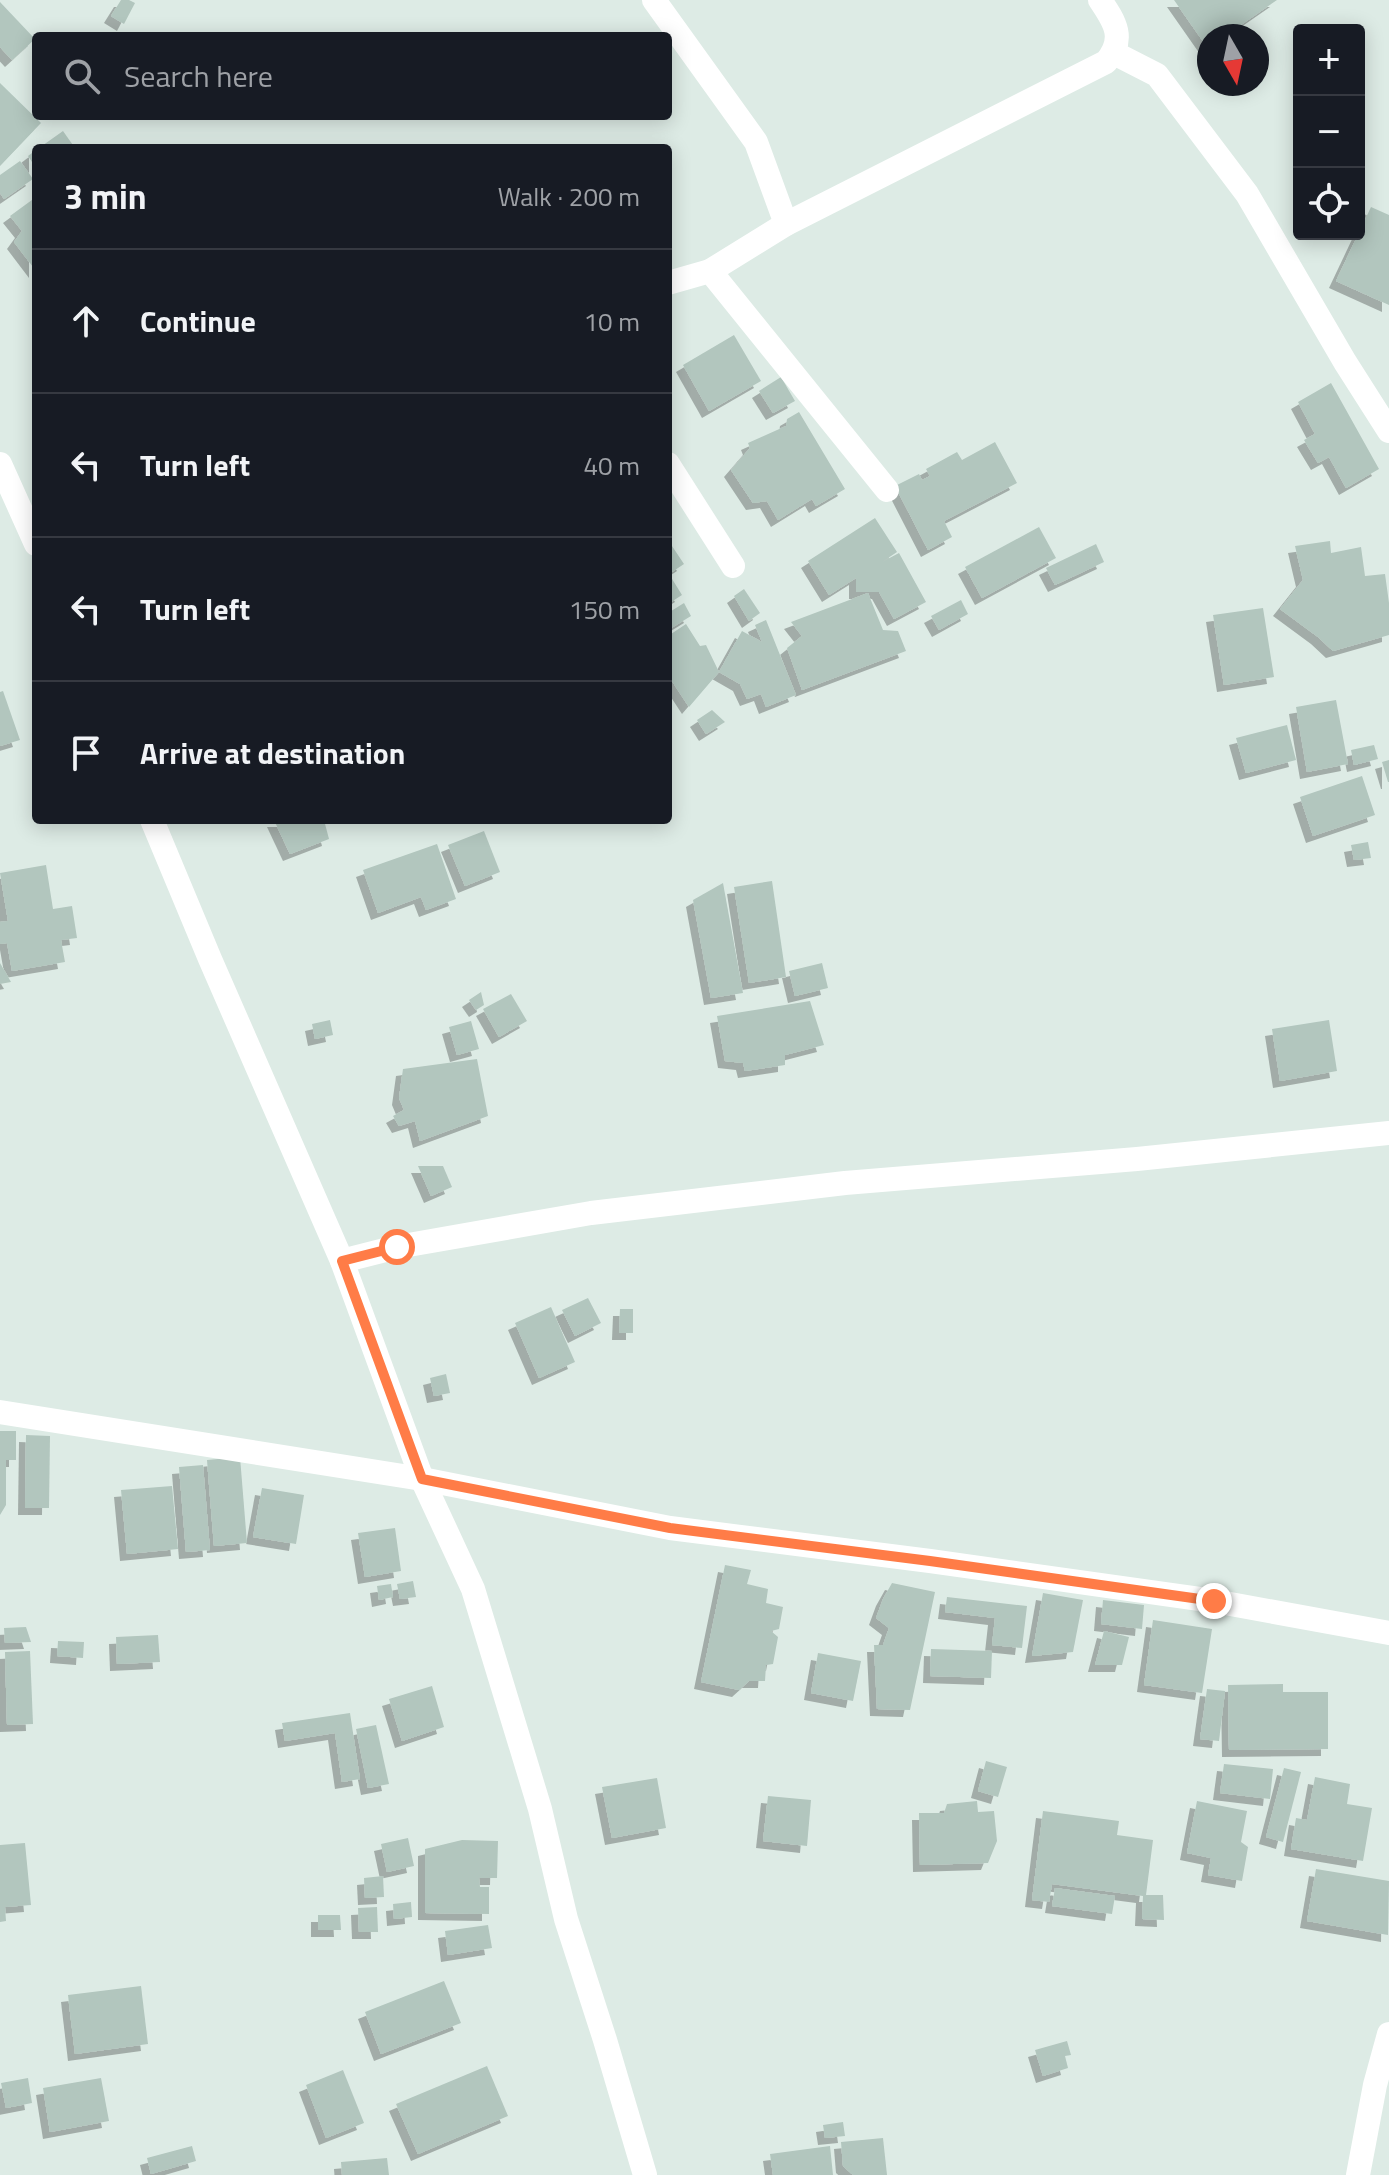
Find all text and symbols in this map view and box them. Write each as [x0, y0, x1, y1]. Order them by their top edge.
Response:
north arrow [1197, 24, 1269, 96]
map controls [1293, 24, 1365, 240]
button: + [1293, 24, 1365, 96]
search box [32, 32, 672, 120]
text: Search here [124, 53, 273, 99]
icon: search [60, 54, 104, 98]
button: − [1293, 96, 1365, 168]
button: locate [1293, 168, 1365, 240]
text: 3 min [64, 170, 147, 222]
text: Walk · 200 m [498, 177, 640, 216]
text: Continue [140, 298, 256, 344]
icon: ahead [64, 299, 108, 343]
text: 10 m [583, 302, 640, 341]
text: Turn left [140, 442, 250, 488]
icon: left [64, 443, 108, 487]
text: 40 m [583, 446, 640, 485]
text: Turn left [140, 586, 250, 632]
icon: left [64, 587, 108, 631]
text: 150 m [569, 590, 640, 629]
text: Arrive at destination [140, 730, 405, 776]
icon: arrive [64, 731, 108, 775]
route start [379, 1229, 415, 1265]
route end [1196, 1583, 1232, 1619]

